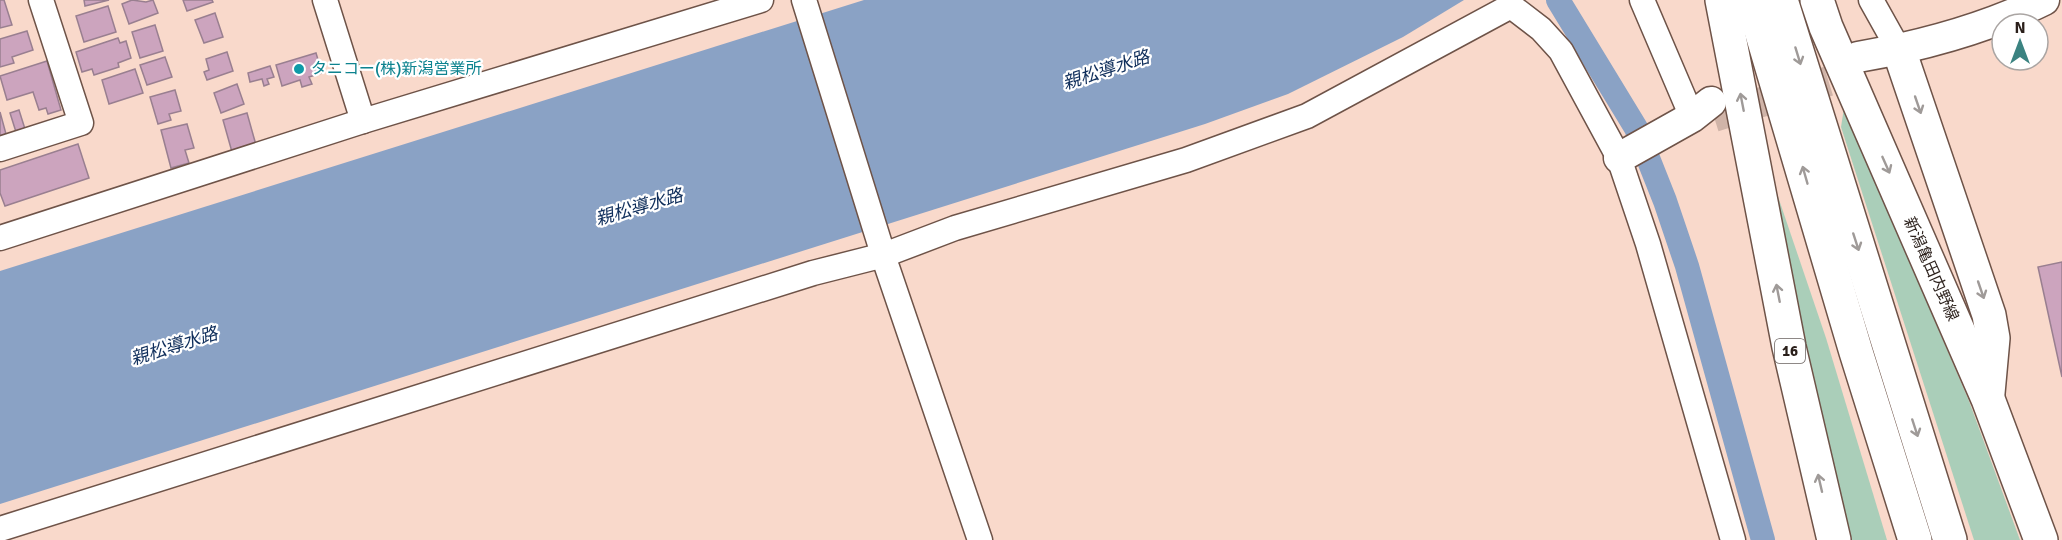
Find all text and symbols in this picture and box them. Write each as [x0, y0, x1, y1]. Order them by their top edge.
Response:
north arrow [1990, 12, 2050, 72]
text: N [2014, 18, 2026, 38]
water label: 親松導水路 [1060, 45, 1154, 94]
one-way arrow [1793, 46, 1804, 65]
place label: タニコー(株)新潟営業所 [311, 59, 482, 79]
marker: タニコー(株)新潟営業所 [292, 62, 306, 76]
one-way arrow [1736, 93, 1747, 112]
one-way arrow [1913, 95, 1924, 114]
one-way arrow [1881, 156, 1892, 174]
one-way arrow [1799, 166, 1810, 185]
water label: 親松導水路 [593, 183, 687, 230]
street label: 新潟亀田内野線 [1899, 214, 1963, 324]
one-way arrow [1851, 232, 1862, 251]
one-way arrow [1976, 280, 1987, 299]
one-way arrow [1772, 283, 1783, 303]
water label: 親松導水路 [128, 322, 222, 370]
road number: 16 [1775, 339, 1805, 363]
one-way arrow [1910, 418, 1921, 437]
one-way arrow [1814, 474, 1826, 493]

